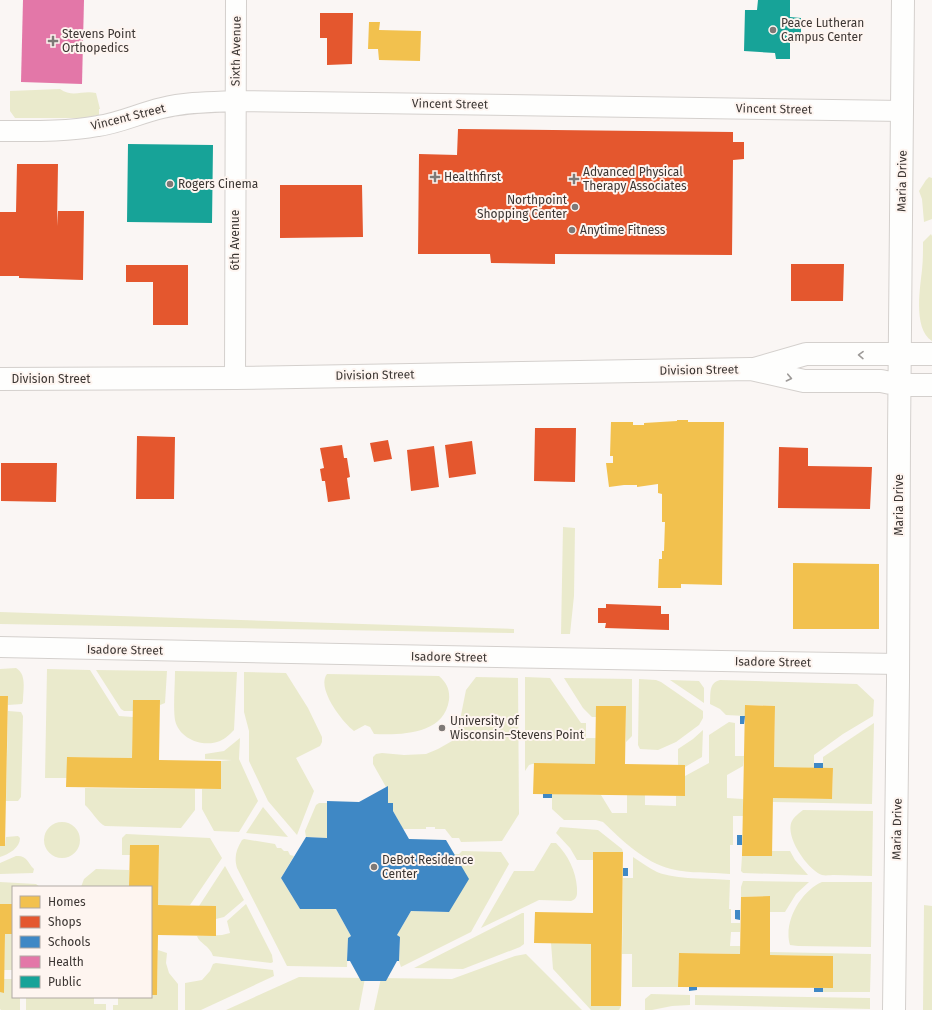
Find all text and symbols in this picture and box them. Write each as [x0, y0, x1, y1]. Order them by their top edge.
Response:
street label: Sixth Avenue [228, 16, 244, 86]
place label: Peace Lutheran Campus Center [781, 16, 864, 44]
marker: Peace Lutheran Campus Center [768, 25, 778, 35]
place label: Stevens Point Orthopedics [62, 27, 136, 55]
marker: Stevens Point Orthopedics [47, 35, 59, 47]
street label: Vincent Street [412, 96, 489, 112]
street label: Vincent Street [89, 101, 167, 133]
street label: Vincent Street [736, 101, 813, 117]
street label: Maria Drive [894, 150, 910, 212]
place label: Advanced Physical Therapy Associates [583, 165, 687, 193]
place label: Healthfirst [444, 170, 502, 184]
marker: Healthfirst [429, 171, 441, 183]
marker: Advanced Physical Therapy Associates [568, 173, 580, 185]
place label: Rogers Cinema [178, 177, 258, 191]
marker: Rogers Cinema [165, 179, 175, 189]
place label: Northpoint Shopping Center [477, 193, 568, 221]
marker: Northpoint Shopping Center [570, 202, 580, 212]
street label: 6th Avenue [228, 210, 242, 270]
place label: Anytime Fitness [580, 223, 666, 237]
marker: Anytime Fitness [567, 225, 577, 235]
one-way arrow [858, 351, 864, 359]
street label: Division Street [659, 362, 739, 378]
street label: Division Street [335, 367, 415, 383]
street label: Division Street [11, 372, 91, 386]
one-way arrow [786, 373, 792, 381]
street label: Maria Drive [892, 474, 906, 536]
street label: Isadore Street [87, 642, 164, 658]
street label: Isadore Street [411, 649, 488, 665]
street label: Isadore Street [735, 654, 812, 670]
place label: University of Wisconsin–Stevens Point [450, 714, 585, 742]
marker: University of Wisconsin–Stevens Point [437, 723, 447, 733]
street label: Maria Drive [889, 798, 905, 860]
place label: DeBot Residence Center [382, 853, 473, 881]
marker: DeBot Residence Center [369, 862, 379, 872]
legend [12, 886, 152, 998]
text: Homes [48, 895, 86, 909]
text: Shops [48, 915, 82, 929]
text: Schools [48, 935, 91, 949]
text: Health [48, 955, 84, 969]
text: Public [48, 975, 82, 989]

